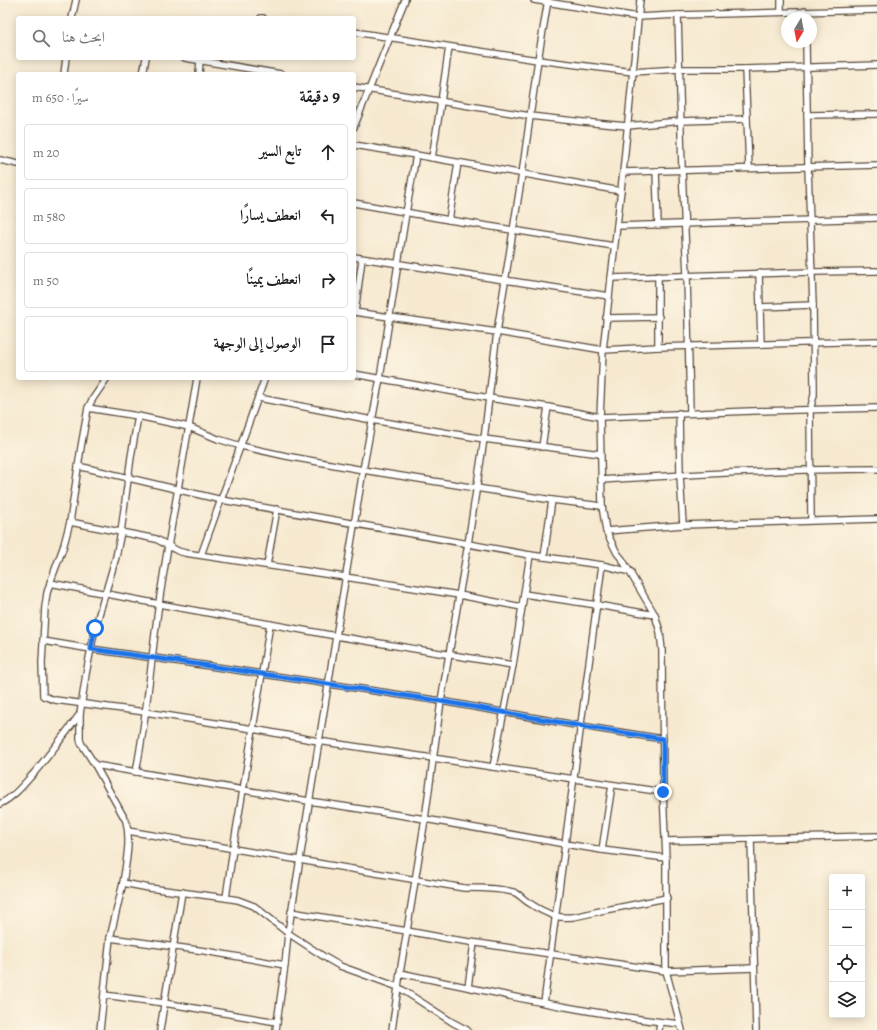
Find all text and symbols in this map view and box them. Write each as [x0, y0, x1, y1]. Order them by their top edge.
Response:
north arrow [781, 12, 817, 48]
search box [16, 16, 356, 60]
icon: search [30, 27, 52, 49]
text: ابحث هنا [62, 27, 105, 47]
text: 9 دقيقة [299, 85, 340, 108]
text: سيرًا · 650 m [32, 89, 89, 106]
text: تابع السير [259, 141, 301, 161]
icon: ahead [317, 141, 339, 163]
text: 20 m [33, 144, 60, 161]
text: انعطف يسارًا [240, 205, 301, 225]
icon: left [317, 205, 339, 227]
text: 580 m [33, 208, 65, 225]
text: انعطف يمينًا [246, 269, 301, 289]
icon: right [317, 269, 339, 291]
text: 50 m [33, 272, 59, 289]
text: الوصول إلى الوجهة [214, 333, 301, 353]
icon: arrive [317, 333, 339, 355]
route start [86, 619, 104, 637]
route end [654, 783, 672, 801]
map controls [829, 874, 865, 1018]
button: + [829, 874, 865, 910]
button: − [829, 910, 865, 946]
button: locate [829, 946, 865, 982]
button: layers [829, 982, 865, 1018]

